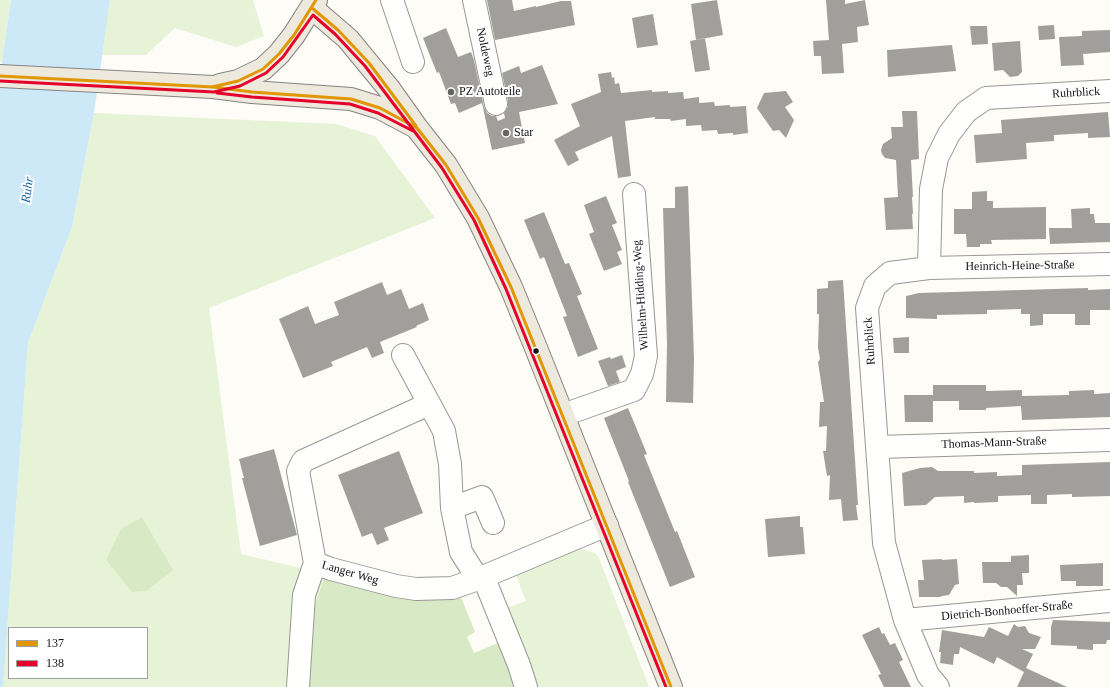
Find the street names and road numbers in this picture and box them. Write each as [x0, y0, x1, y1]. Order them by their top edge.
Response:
street label: Noldeweg [473, 26, 497, 78]
street label: Ruhrblick [1052, 85, 1100, 101]
street label: Wilhelm-Hidding-Weg [630, 239, 652, 351]
street label: Heinrich-Heine-Straße [965, 258, 1075, 274]
street label: Ruhrblick [861, 317, 879, 365]
street label: Thomas-Mann-Straße [941, 434, 1047, 452]
street label: Langer Weg [320, 558, 380, 588]
street label: Dietrich-Bonhoeffer-Straße [941, 598, 1073, 624]

